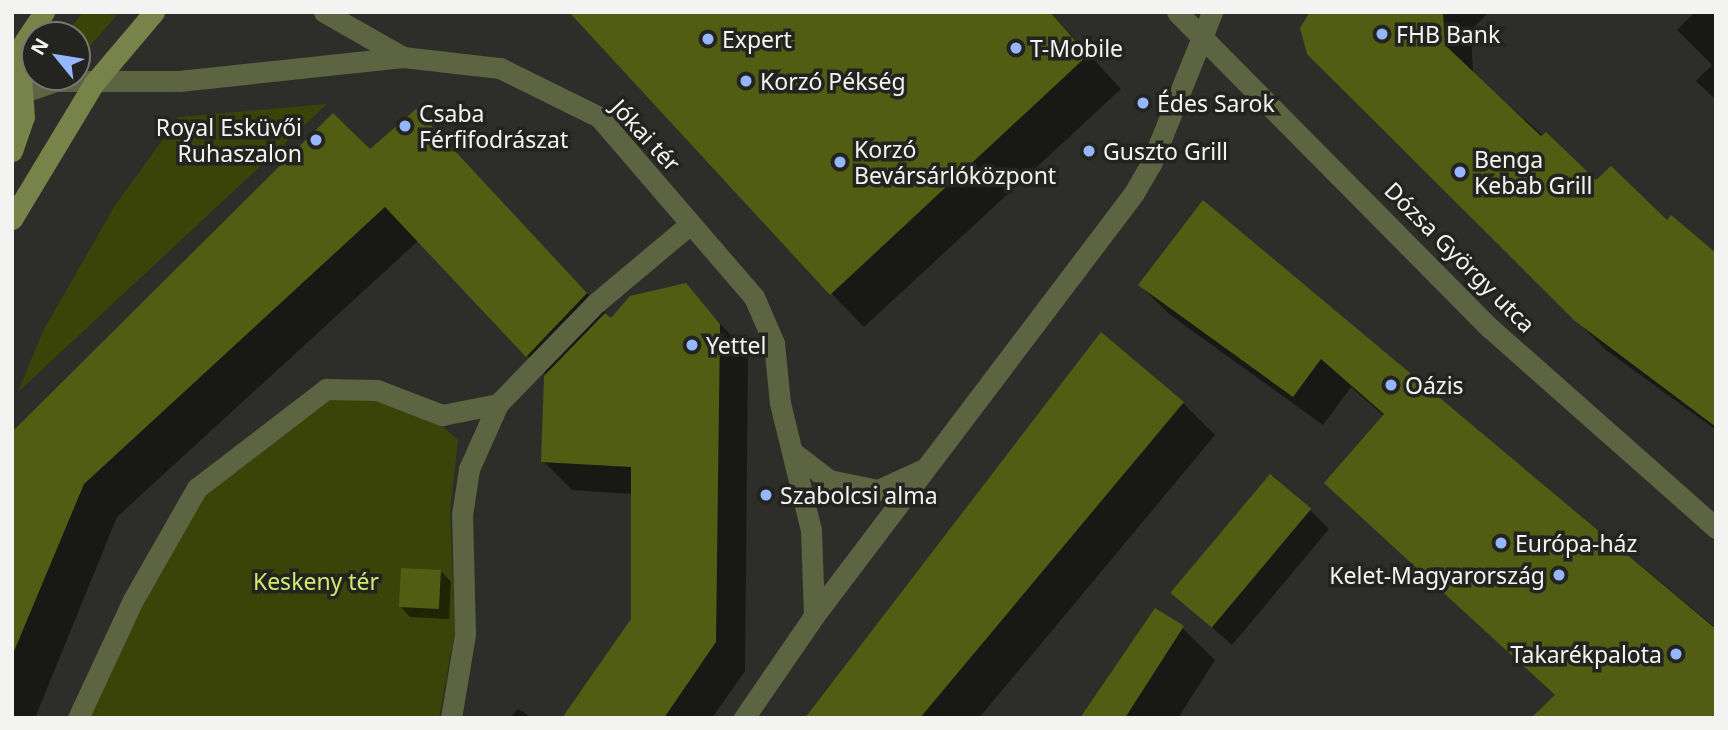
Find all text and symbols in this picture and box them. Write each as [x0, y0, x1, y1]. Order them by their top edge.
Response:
place label: FHB Bank [1396, 20, 1500, 48]
north arrow [21, 21, 91, 91]
place label: Expert [722, 25, 792, 53]
marker: FHB Bank [1374, 26, 1390, 42]
marker: Expert [700, 31, 716, 47]
text: N [24, 33, 55, 60]
place label: T-Mobile [1030, 34, 1123, 62]
marker: T-Mobile [1008, 40, 1024, 56]
place label: Korzó Pékség [760, 67, 906, 95]
marker: Korzó Pékség [738, 73, 754, 89]
place label: Édes Sarok [1157, 89, 1275, 117]
street label: Jókai tér [606, 93, 686, 177]
marker: Édes Sarok [1135, 95, 1151, 111]
place label: Csaba Férfifodrászat [419, 99, 568, 153]
place label: Royal Esküvői Ruhaszalon [156, 113, 302, 167]
marker: Csaba Férfifodrászat [397, 118, 413, 134]
marker: Royal Esküvői Ruhaszalon [308, 132, 324, 148]
place label: Korzó Bevársárlóközpont [854, 135, 1056, 189]
place label: Guszto Grill [1103, 137, 1228, 165]
marker: Guszto Grill [1081, 143, 1097, 159]
place label: Benga Kebab Grill [1474, 145, 1592, 199]
marker: Korzó Bevársárlóközpont [832, 154, 848, 170]
marker: Benga Kebab Grill [1452, 164, 1468, 180]
street label: Dózsa György utca [1379, 176, 1541, 338]
place label: Yettel [706, 331, 766, 359]
marker: Yettel [684, 337, 700, 353]
place label: Oázis [1405, 371, 1464, 399]
marker: Oázis [1383, 377, 1399, 393]
place label: Szabolcsi alma [780, 481, 938, 509]
marker: Szabolcsi alma [758, 487, 774, 503]
place label: Európa-ház [1515, 529, 1637, 557]
marker: Európa-ház [1493, 535, 1509, 551]
place label: Kelet-Magyarország [1329, 561, 1545, 589]
park label: Keskeny tér [253, 567, 379, 595]
marker: Kelet-Magyarország [1551, 567, 1567, 583]
place label: Takarékpalota [1511, 640, 1662, 668]
marker: Takarékpalota [1668, 646, 1684, 662]

